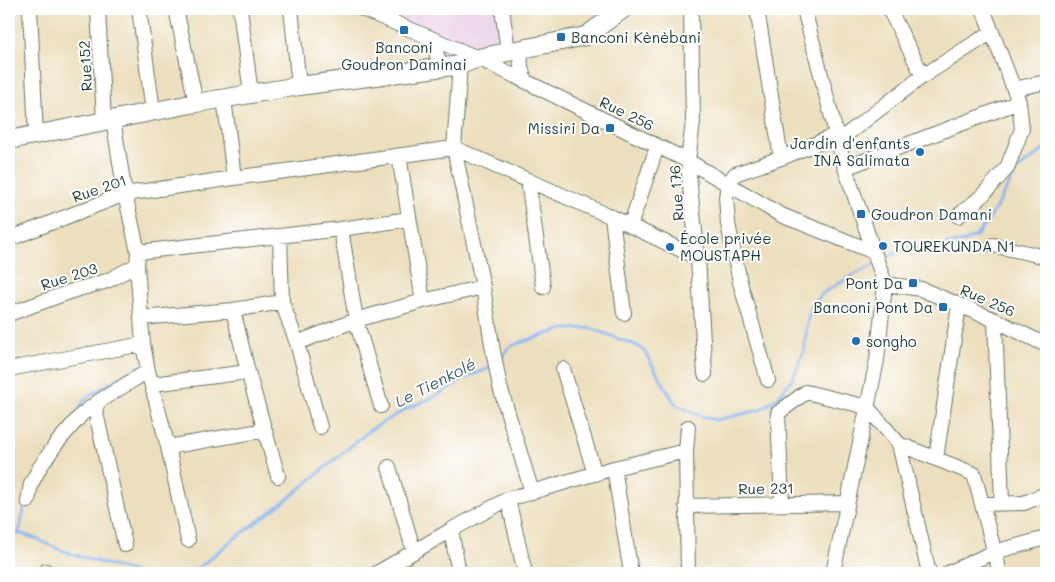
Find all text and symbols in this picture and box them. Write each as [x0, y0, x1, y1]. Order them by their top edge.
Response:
marker: Banconi Goudron Daminai [398, 24, 410, 36]
place label: Banconi Kènèbani [571, 27, 701, 47]
marker: Banconi Kènèbani [555, 31, 567, 43]
place label: Banconi Goudron Daminai [341, 37, 467, 74]
street label: Rue152 [74, 40, 96, 92]
street label: Rue 256 [597, 91, 657, 135]
place label: Missiri Da [528, 118, 600, 138]
marker: Missiri Da [604, 122, 616, 134]
place label: Jardin d'enfants INA Salimata [790, 133, 910, 170]
marker: Jardin d'enfants INA Salimata [914, 146, 926, 158]
street label: Rue 176 [664, 164, 688, 222]
street label: Rue 201 [69, 169, 129, 207]
place label: Goudron Damani [871, 204, 992, 224]
marker: Goudron Damani [855, 208, 867, 220]
place label: École privée MOUSTAPH [680, 228, 772, 265]
place label: TOUREKUNDA N1 [893, 236, 1015, 256]
marker: TOUREKUNDA N1 [877, 240, 889, 252]
marker: École privée MOUSTAPH [664, 241, 676, 253]
street label: Rue 203 [38, 257, 100, 295]
place label: Pont Da [846, 273, 903, 293]
marker: Pont Da [907, 277, 919, 289]
street label: Rue 256 [957, 279, 1019, 321]
place label: Banconi Pont Da [813, 297, 933, 317]
marker: Banconi Pont Da [937, 301, 949, 313]
place label: songho [866, 331, 917, 351]
marker: songho [850, 335, 862, 347]
water label: Le Tienkolé [391, 353, 479, 411]
street label: Rue 231 [738, 478, 794, 498]

